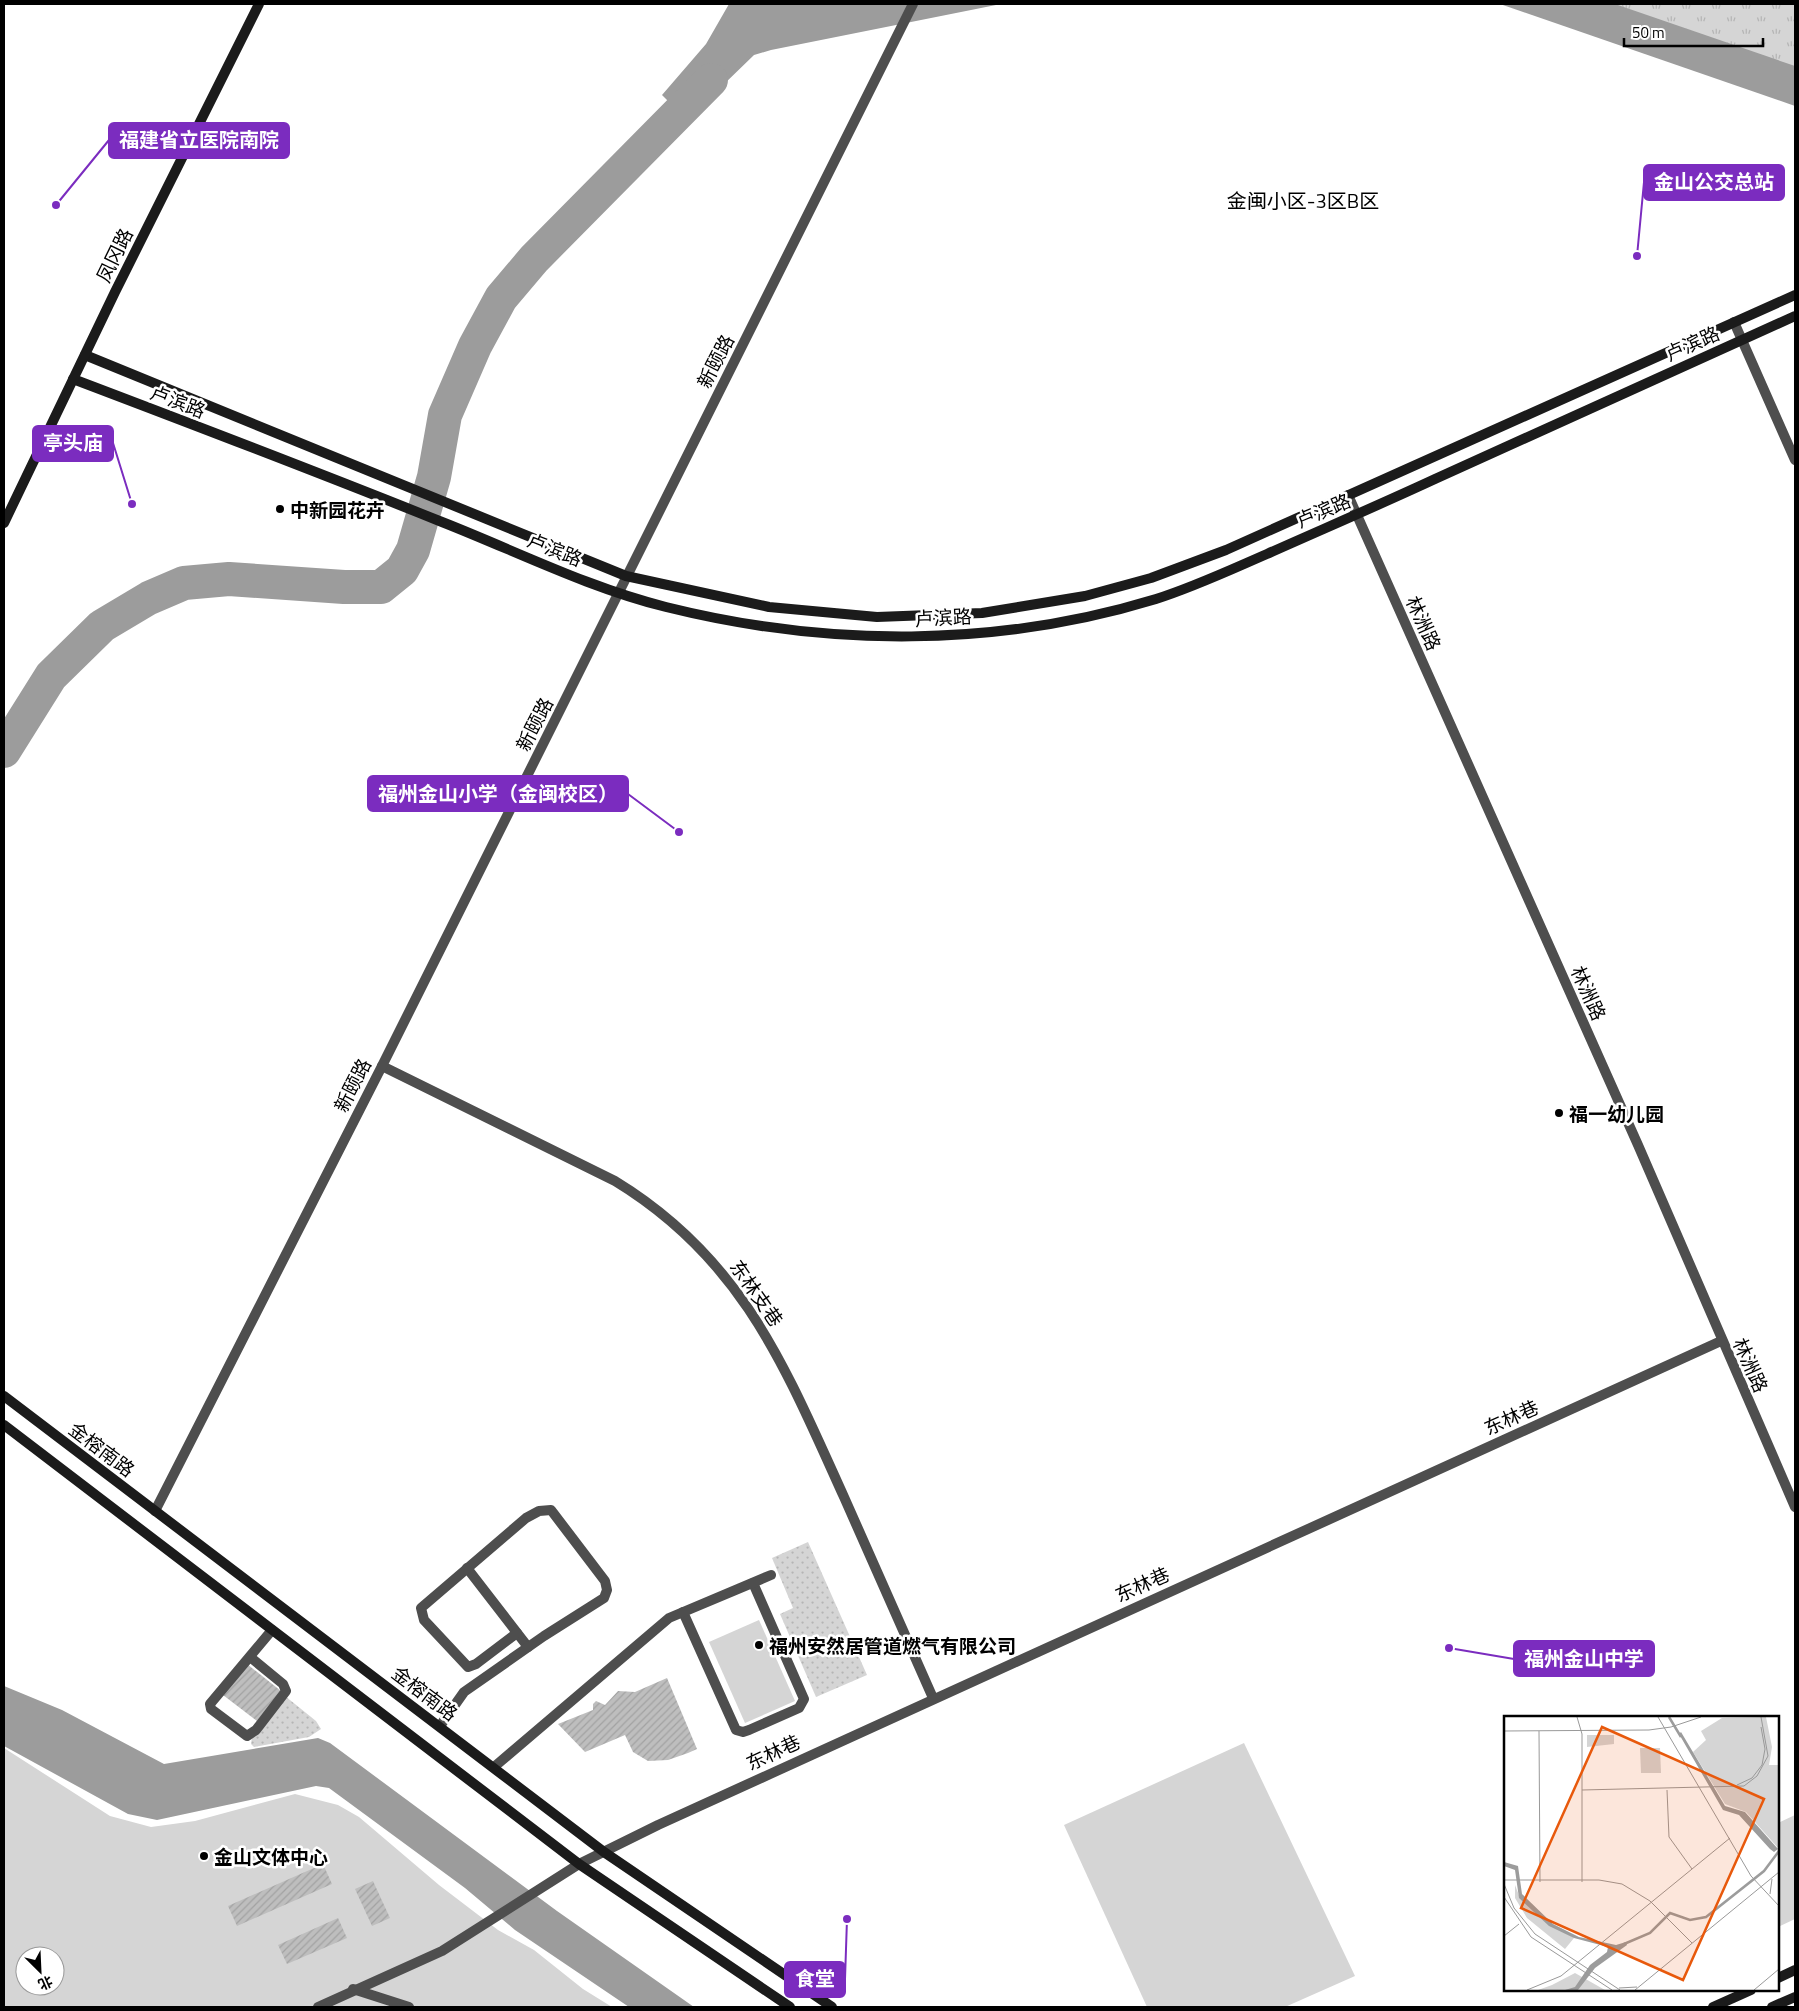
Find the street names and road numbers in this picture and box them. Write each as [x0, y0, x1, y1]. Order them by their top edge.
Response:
street label: 凤冈路 [88, 223, 140, 287]
street label: 卢滨路 [1660, 318, 1724, 368]
street label: 新颐路 [689, 329, 741, 393]
street label: 卢滨路 [146, 377, 210, 425]
street label: 卢滨路 [1291, 486, 1355, 534]
street label: 卢滨路 [523, 525, 587, 573]
street label: 林洲路 [1399, 591, 1449, 655]
street label: 卢滨路 [914, 601, 972, 633]
street label: 新颐路 [508, 692, 560, 756]
street label: 林洲路 [1564, 961, 1614, 1025]
street label: 新颐路 [326, 1053, 378, 1117]
street label: 东林支巷 [723, 1254, 791, 1332]
street label: 林洲路 [1726, 1333, 1776, 1397]
street label: 东林巷 [1479, 1392, 1543, 1442]
street label: 金榕南路 [63, 1415, 141, 1483]
street label: 东林巷 [1110, 1559, 1174, 1609]
street label: 金榕南路 [386, 1659, 464, 1727]
street label: 东林巷 [741, 1727, 805, 1777]

